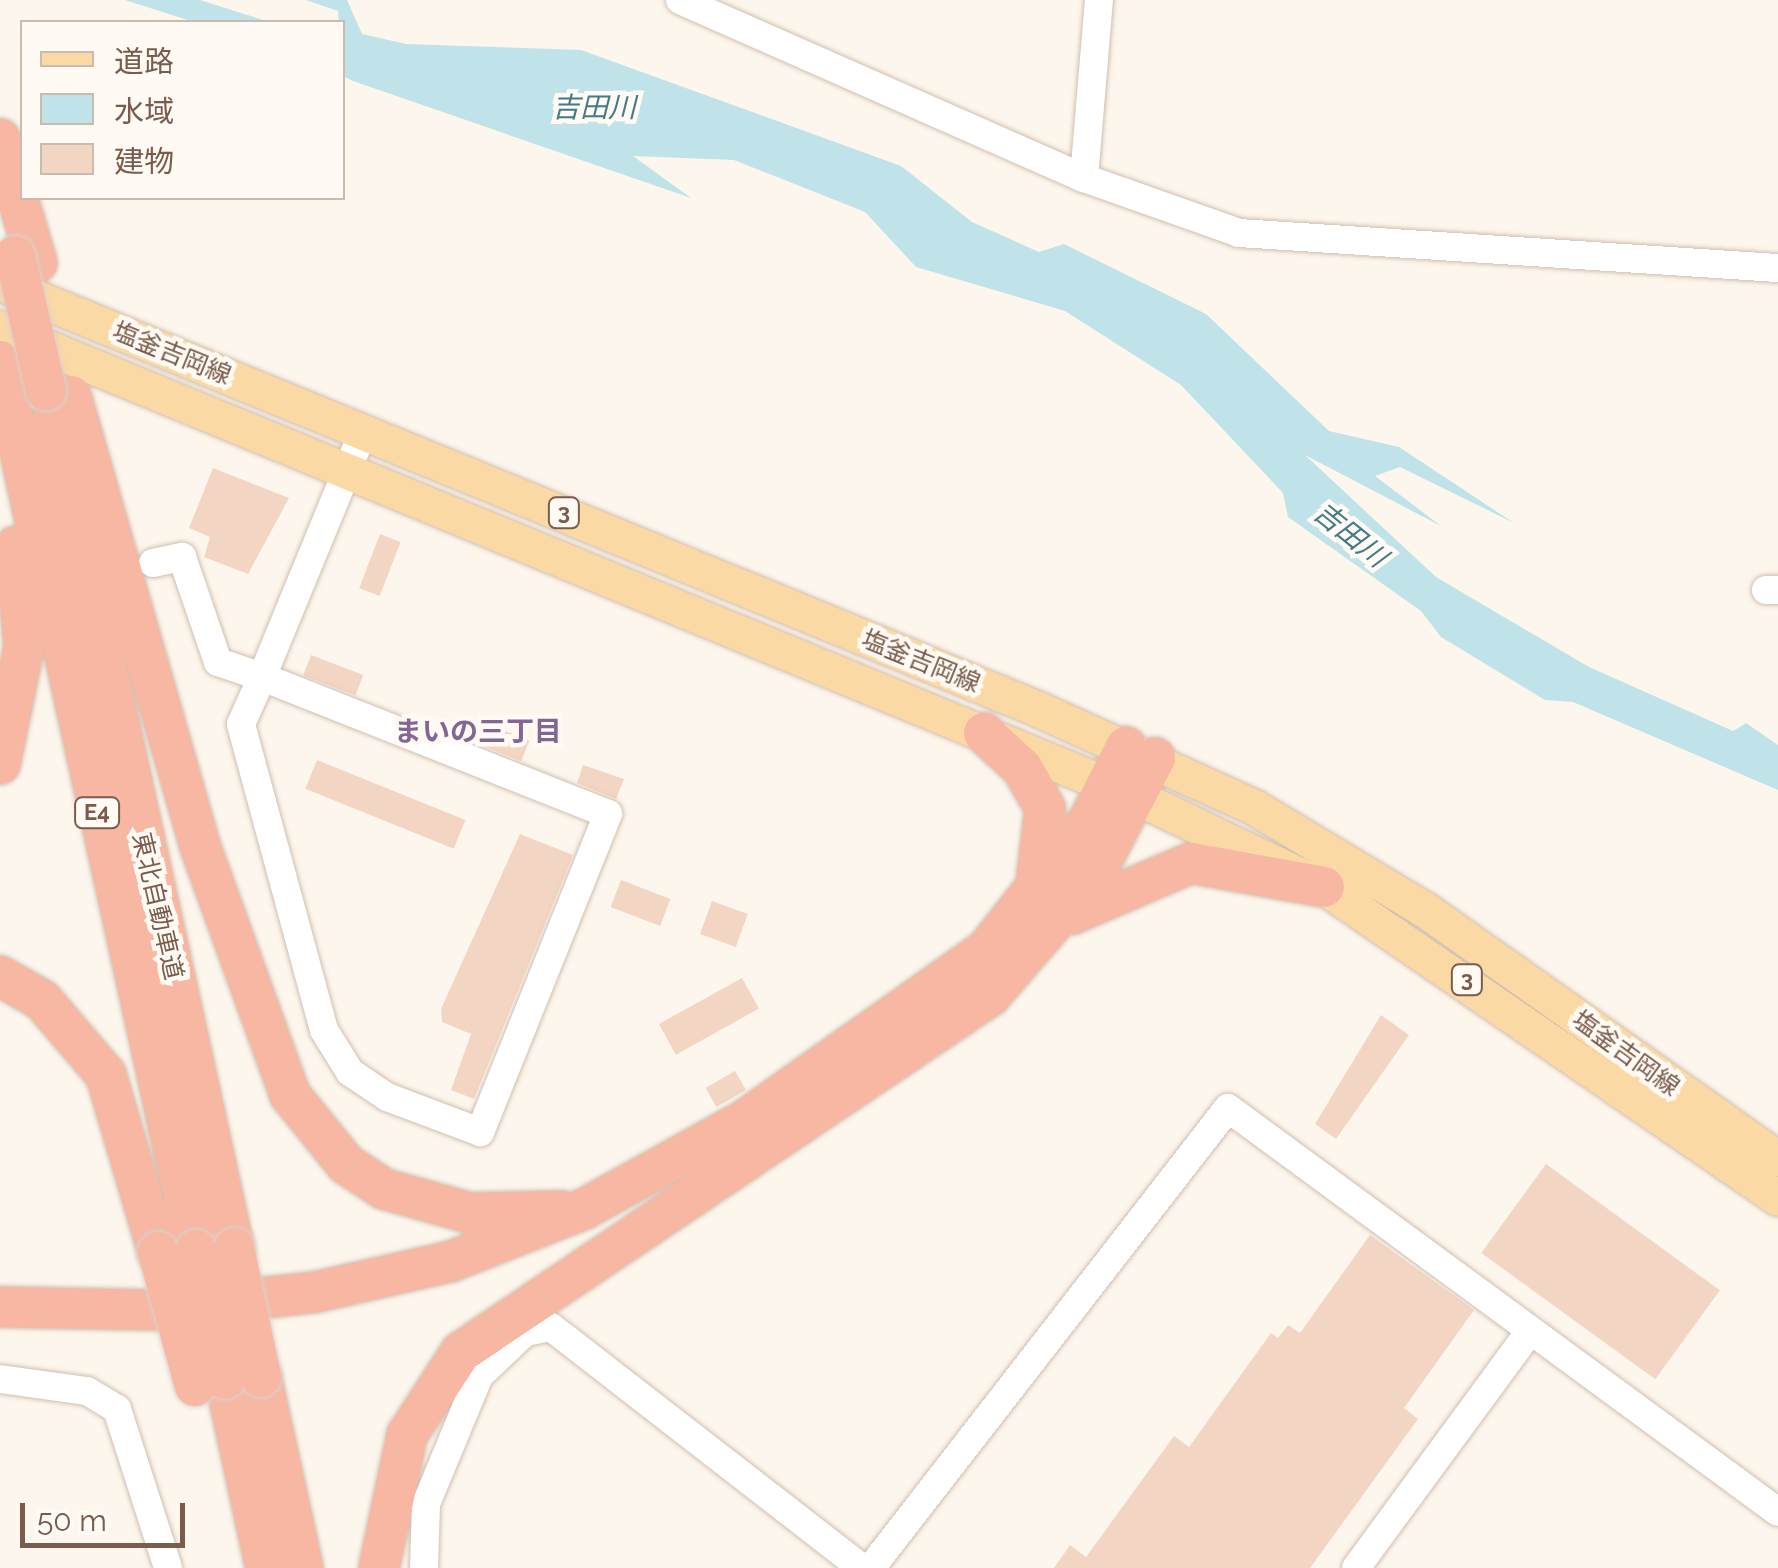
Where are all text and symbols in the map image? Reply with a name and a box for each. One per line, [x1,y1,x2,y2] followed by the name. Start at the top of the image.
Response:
[20,20,345,200] legend
[114,44,174,79] text: 道路
[552,91,636,125] water label: 吉田川
[114,94,174,129] text: 水域
[114,144,174,179] text: 建物
[108,316,236,390] street label: 塩釜吉岡線
[546,496,582,530] road number: 3
[1307,496,1393,574] water label: 吉田川
[857,624,985,698] street label: 塩釜吉岡線
[394,715,562,749] district label: まいの三丁目
[72,796,122,830] road number: E4
[127,830,189,982] street label: 東北自動車道
[1450,963,1484,997] road number: 3
[1567,1004,1685,1102] street label: 塩釜吉岡線
[25,1483,190,1545] scale bar
[37,1503,107,1538] text: 50 m

